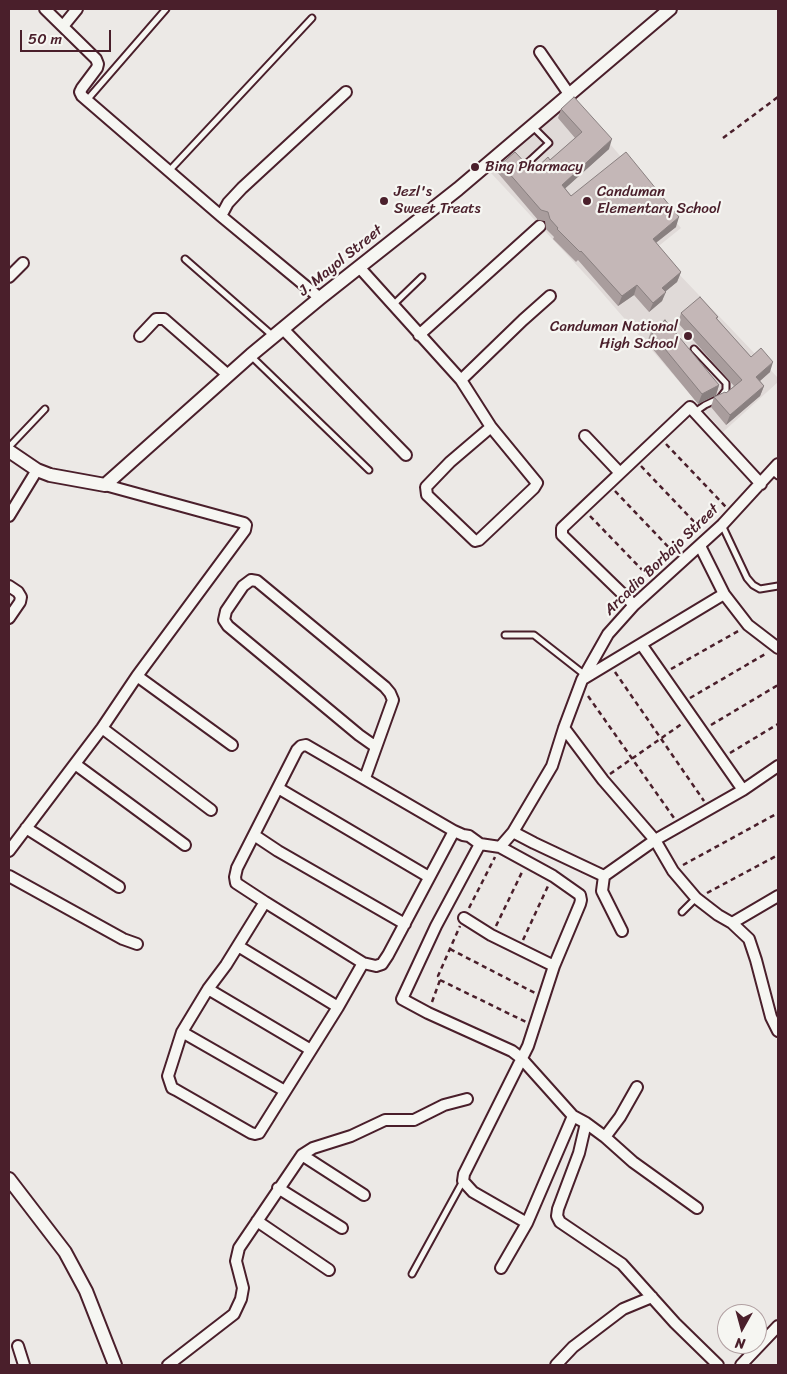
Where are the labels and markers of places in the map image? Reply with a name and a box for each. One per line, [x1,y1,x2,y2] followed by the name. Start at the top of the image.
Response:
[485,158,583,176] place label: Bing Pharmacy
[469,161,481,173] marker: Bing Pharmacy
[394,183,481,218] place label: Jezl's Sweet Treats
[597,183,721,218] place label: Canduman Elementary School
[378,195,390,207] marker: Jezl's Sweet Treats
[581,195,593,207] marker: Canduman Elementary School
[550,318,678,353] place label: Canduman National High School
[682,330,694,342] marker: Canduman National High School

